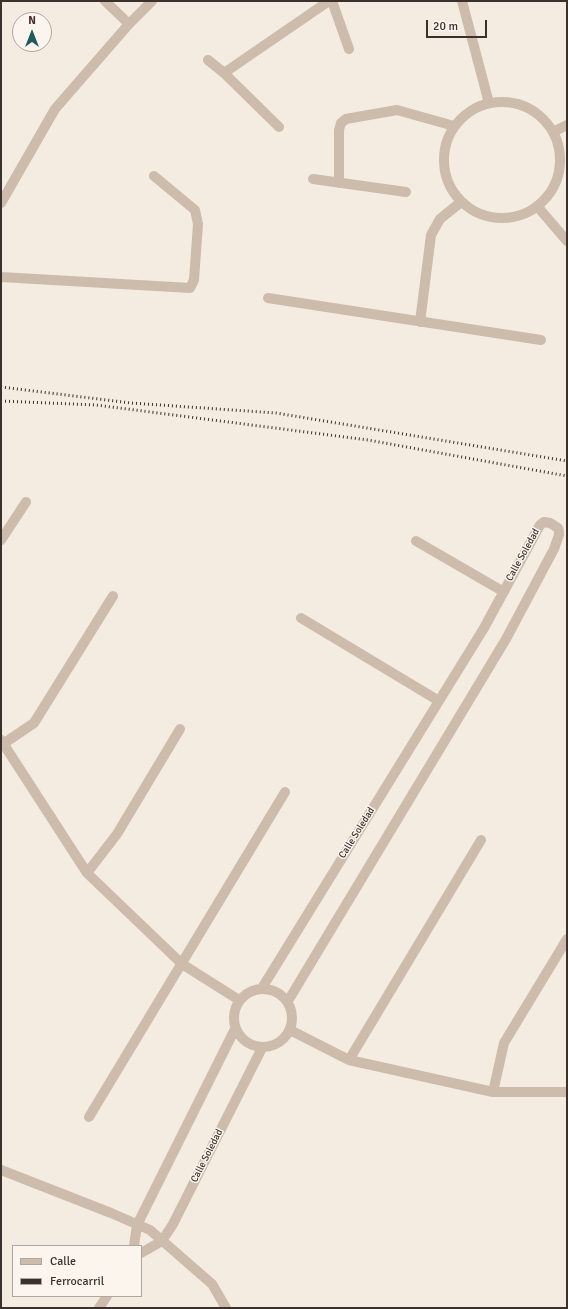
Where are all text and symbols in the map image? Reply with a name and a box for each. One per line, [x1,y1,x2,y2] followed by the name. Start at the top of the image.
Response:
[12,12,52,52] north arrow
[428,12,489,38] scale bar
[28,14,36,27] text: N
[433,19,458,34] text: 20 m
[504,527,542,583] street label: Calle Soledad
[337,805,377,861] street label: Calle Soledad
[188,1127,226,1185] street label: Calle Soledad
[12,1245,142,1297] legend
[50,1254,76,1269] text: Calle
[50,1274,104,1289] text: Ferrocarril

